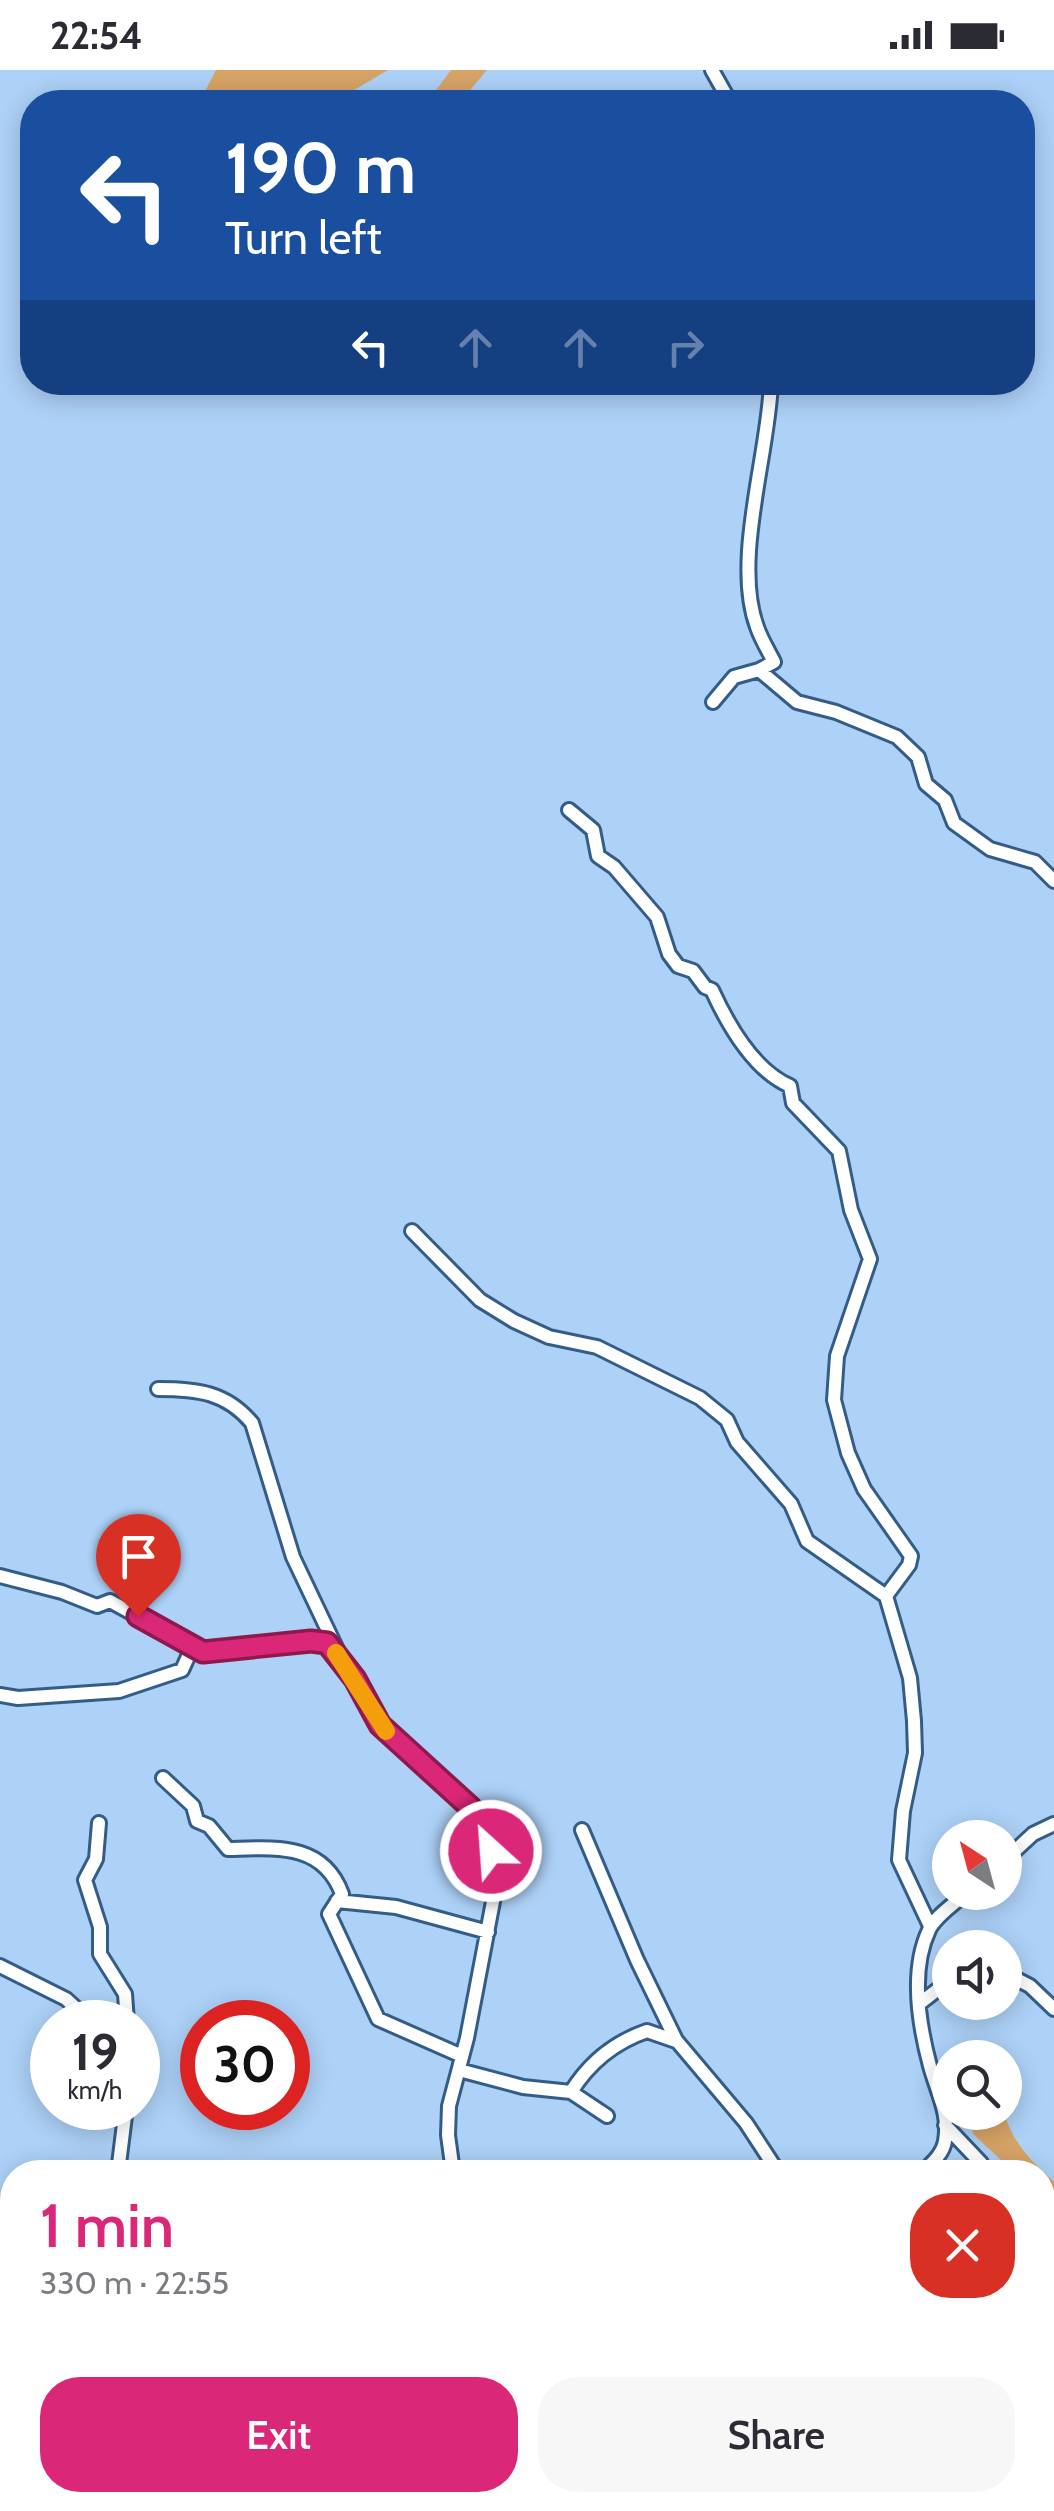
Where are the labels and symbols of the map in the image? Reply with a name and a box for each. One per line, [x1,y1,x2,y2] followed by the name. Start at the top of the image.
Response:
[96,1514,181,1617] pin
[439,1799,543,1903] position arrow
[932,1820,1022,1910] north arrow
[180,2000,310,2130] speed limit sign: 30

